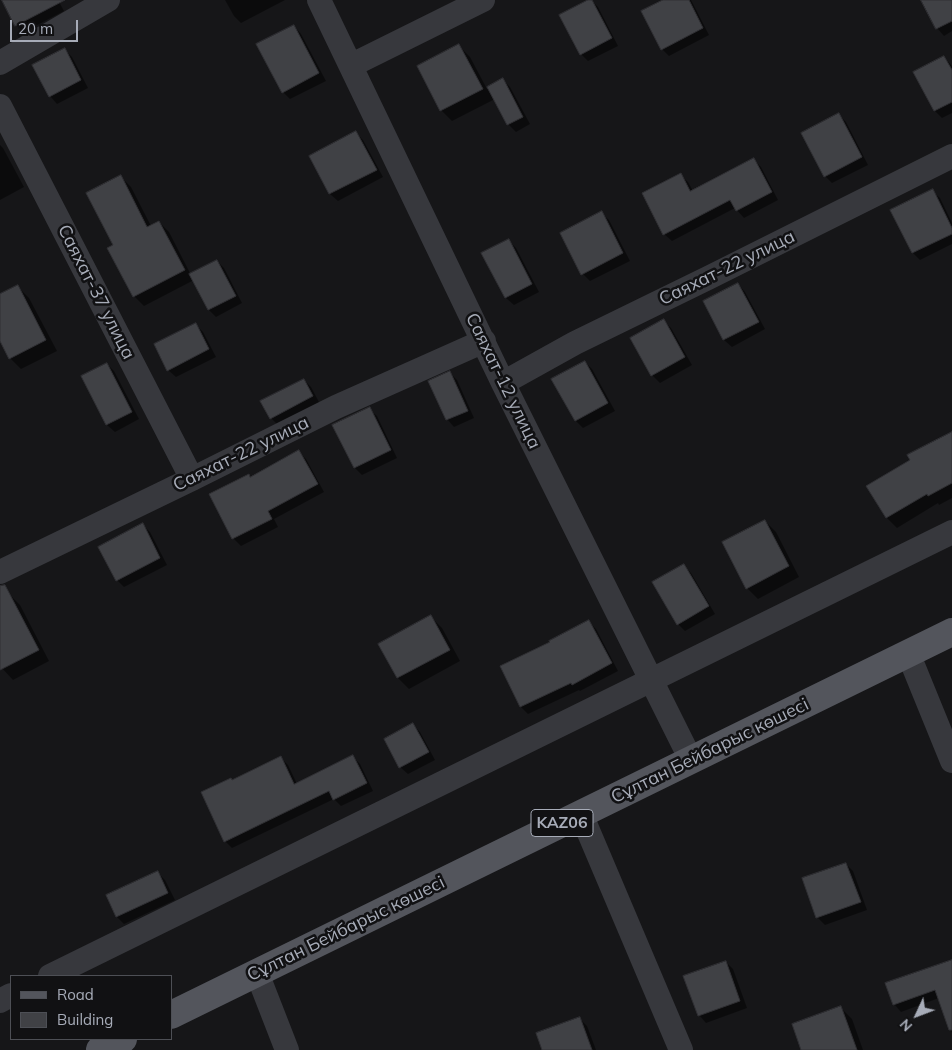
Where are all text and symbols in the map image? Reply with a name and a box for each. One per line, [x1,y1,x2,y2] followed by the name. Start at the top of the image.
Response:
[12,10,80,42] scale bar
[18,19,53,38] text: 20 m
[53,221,139,363] street label: Саяхат-37 улица
[656,226,798,310] street label: Саяхат-22 улица
[461,310,545,452] street label: Саяхат-12 улица
[170,412,312,496] street label: Саяхат-22 улица
[608,694,812,808] street label: Сұлтан Бейбарыс көшесі
[531,810,593,836] road number: KAZ06
[244,872,448,986] street label: Сұлтан Бейбарыс көшесі
[10,975,172,1040] legend
[57,985,94,1004] text: Road
[892,990,942,1040] north arrow
[57,1010,113,1029] text: Building
[896,1015,916,1035] text: N

